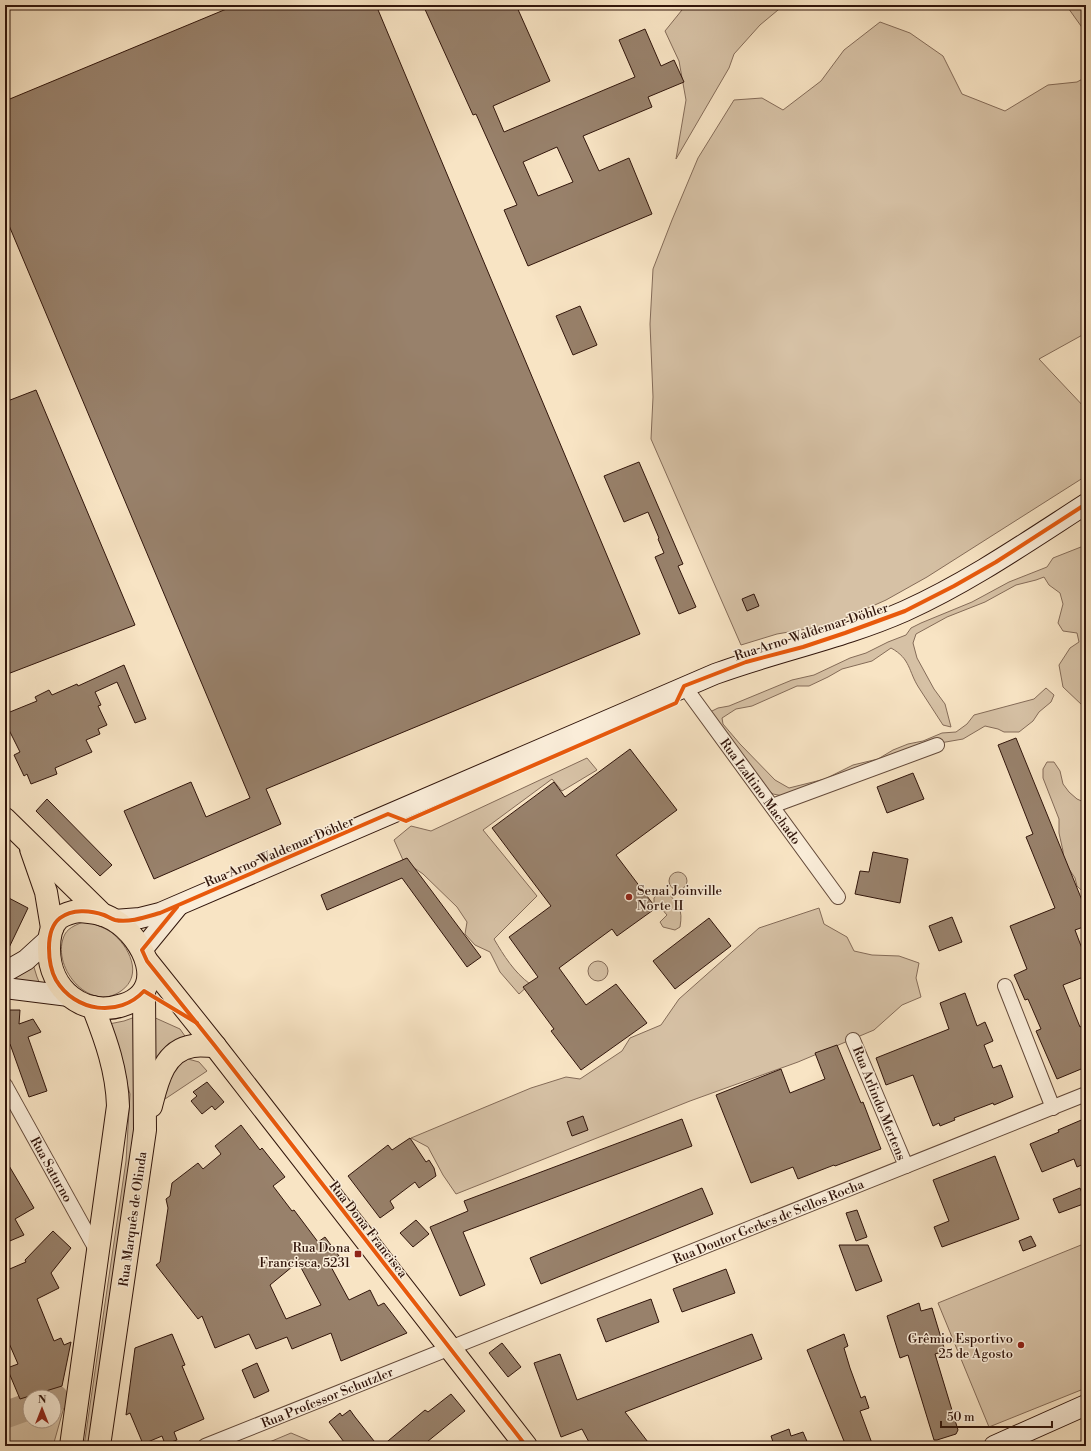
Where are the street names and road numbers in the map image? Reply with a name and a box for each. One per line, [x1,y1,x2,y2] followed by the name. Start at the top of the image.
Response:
[732,599,891,664] street label: Rua Arno Waldemar Döhler
[716,735,804,848] street label: Rua Izaltino Machado
[202,813,357,891] street label: Rua Arno Waldemar Döhler
[849,1044,909,1163] street label: Rua Arlindo Mertens
[27,1134,76,1205] street label: Rua Saturno
[116,1150,150,1288] street label: Rua Marquês de Olinda
[670,1176,867,1268] street label: Rua Doutor Gerkes de Sellos Rocha
[326,1178,411,1281] street label: Rua Dona Francisca
[259,1364,396,1432] street label: Rua Professor Schutzler

